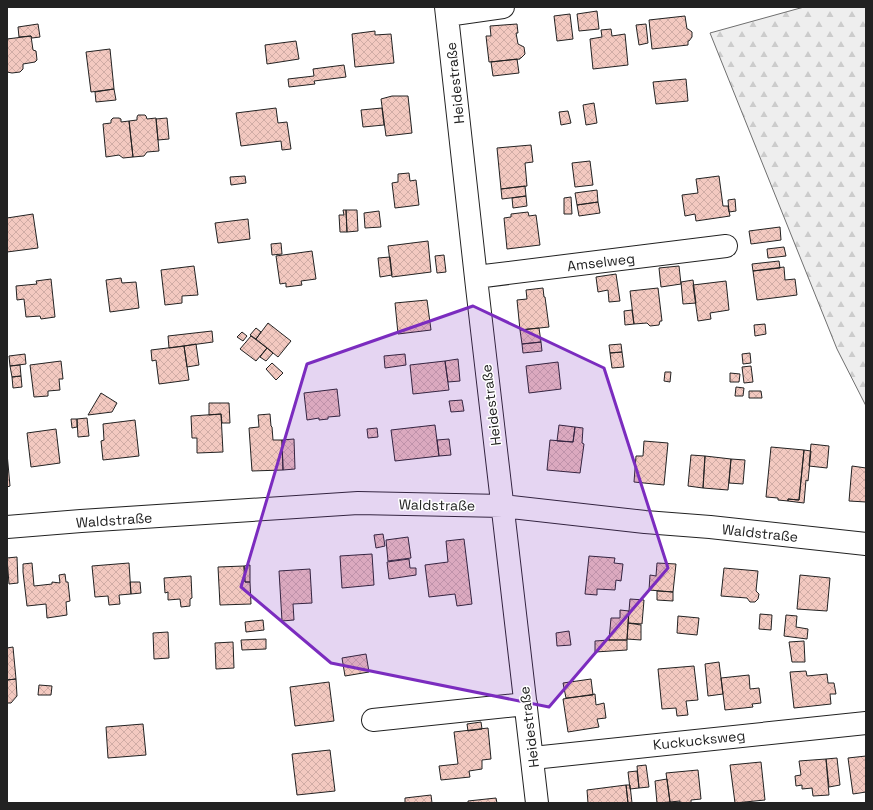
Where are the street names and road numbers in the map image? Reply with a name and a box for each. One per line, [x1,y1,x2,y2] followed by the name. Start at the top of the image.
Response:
[442,41,468,125] street label: Heidestraße
[566,249,636,275] street label: Amselweg
[477,363,505,447] street label: Heidestraße
[399,495,475,515] street label: Waldstraße
[75,508,153,532] street label: Waldstraße
[721,520,799,546] street label: Waldstraße
[515,685,543,769] street label: Heidestraße
[652,726,746,754] street label: Kuckucksweg

